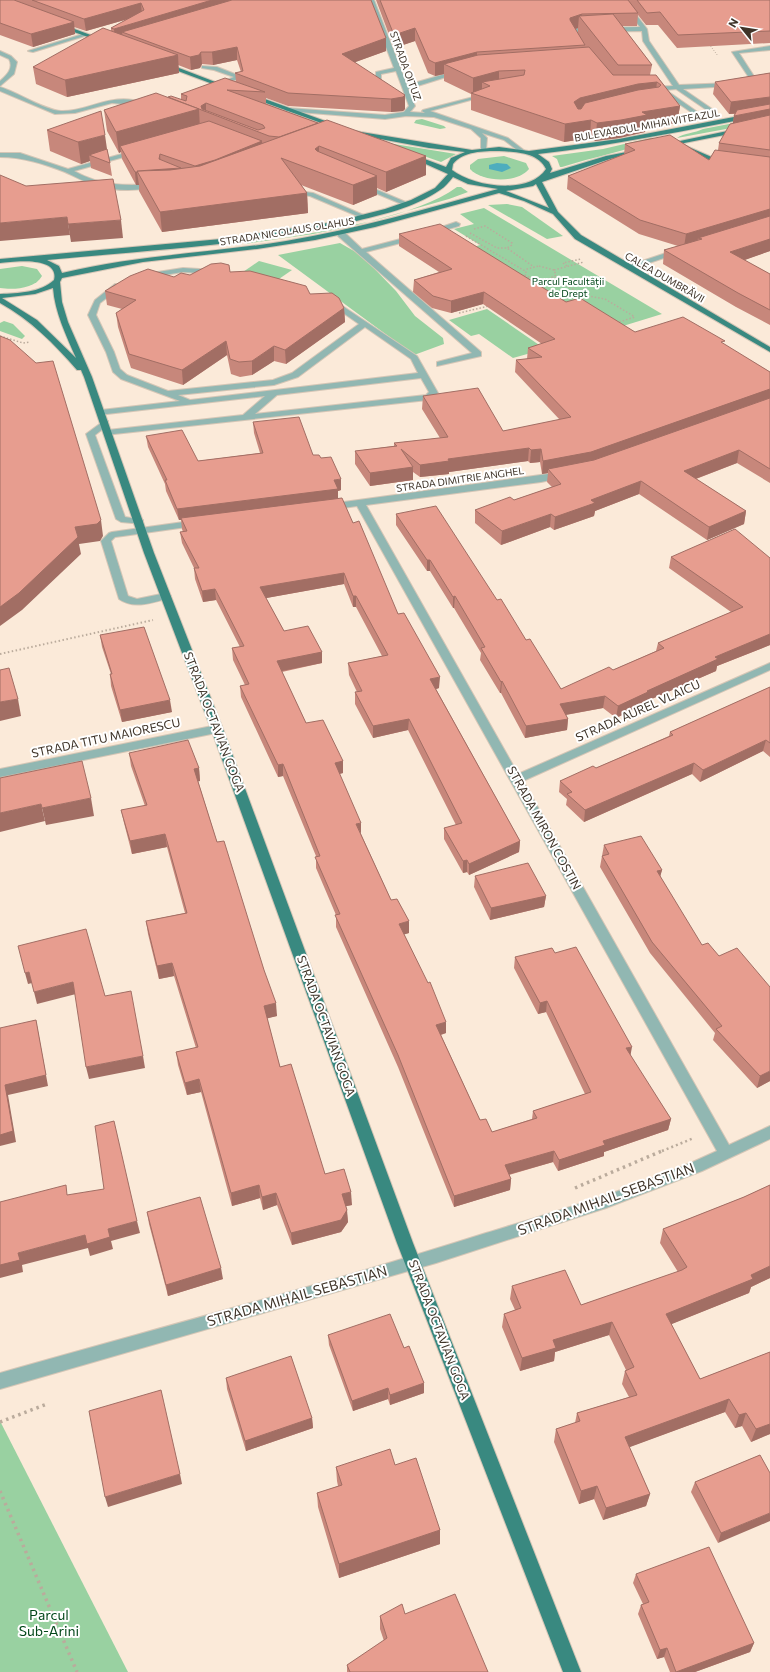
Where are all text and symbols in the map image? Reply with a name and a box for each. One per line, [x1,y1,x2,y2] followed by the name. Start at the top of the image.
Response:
[722,8,762,48] north arrow
[725,16,741,30] text: N
[388,30,424,103] street label: STRADA OITUZ
[573,106,721,144] street label: BULEVARDUL MIHAI VITEAZUL
[219,214,355,248] street label: STRADA NICOLAUS OLAHUS
[623,249,707,305] street label: CALEA DUMBRĂVII
[532,275,604,299] park label: Parcul Facultății de Drept
[395,464,525,494] street label: STRADA DIMITRIE ANGHEL
[182,650,248,794] street label: STRADA OCTAVIAN GOGA
[573,676,702,744] street label: STRADA AUREL VLAICU
[30,714,182,760] street label: STRADA TITU MAIORESCU
[505,763,585,892] street label: STRADA MIRON COSTIN
[295,953,359,1098] street label: STRADA OCTAVIAN GOGA
[515,1159,696,1238] street label: STRADA MIHAIL SEBASTIAN
[407,1258,473,1402] street label: STRADA OCTAVIAN GOGA
[205,1262,389,1329] street label: STRADA MIHAIL SEBASTIAN
[19,1606,79,1639] park label: Parcul Sub-Arini

